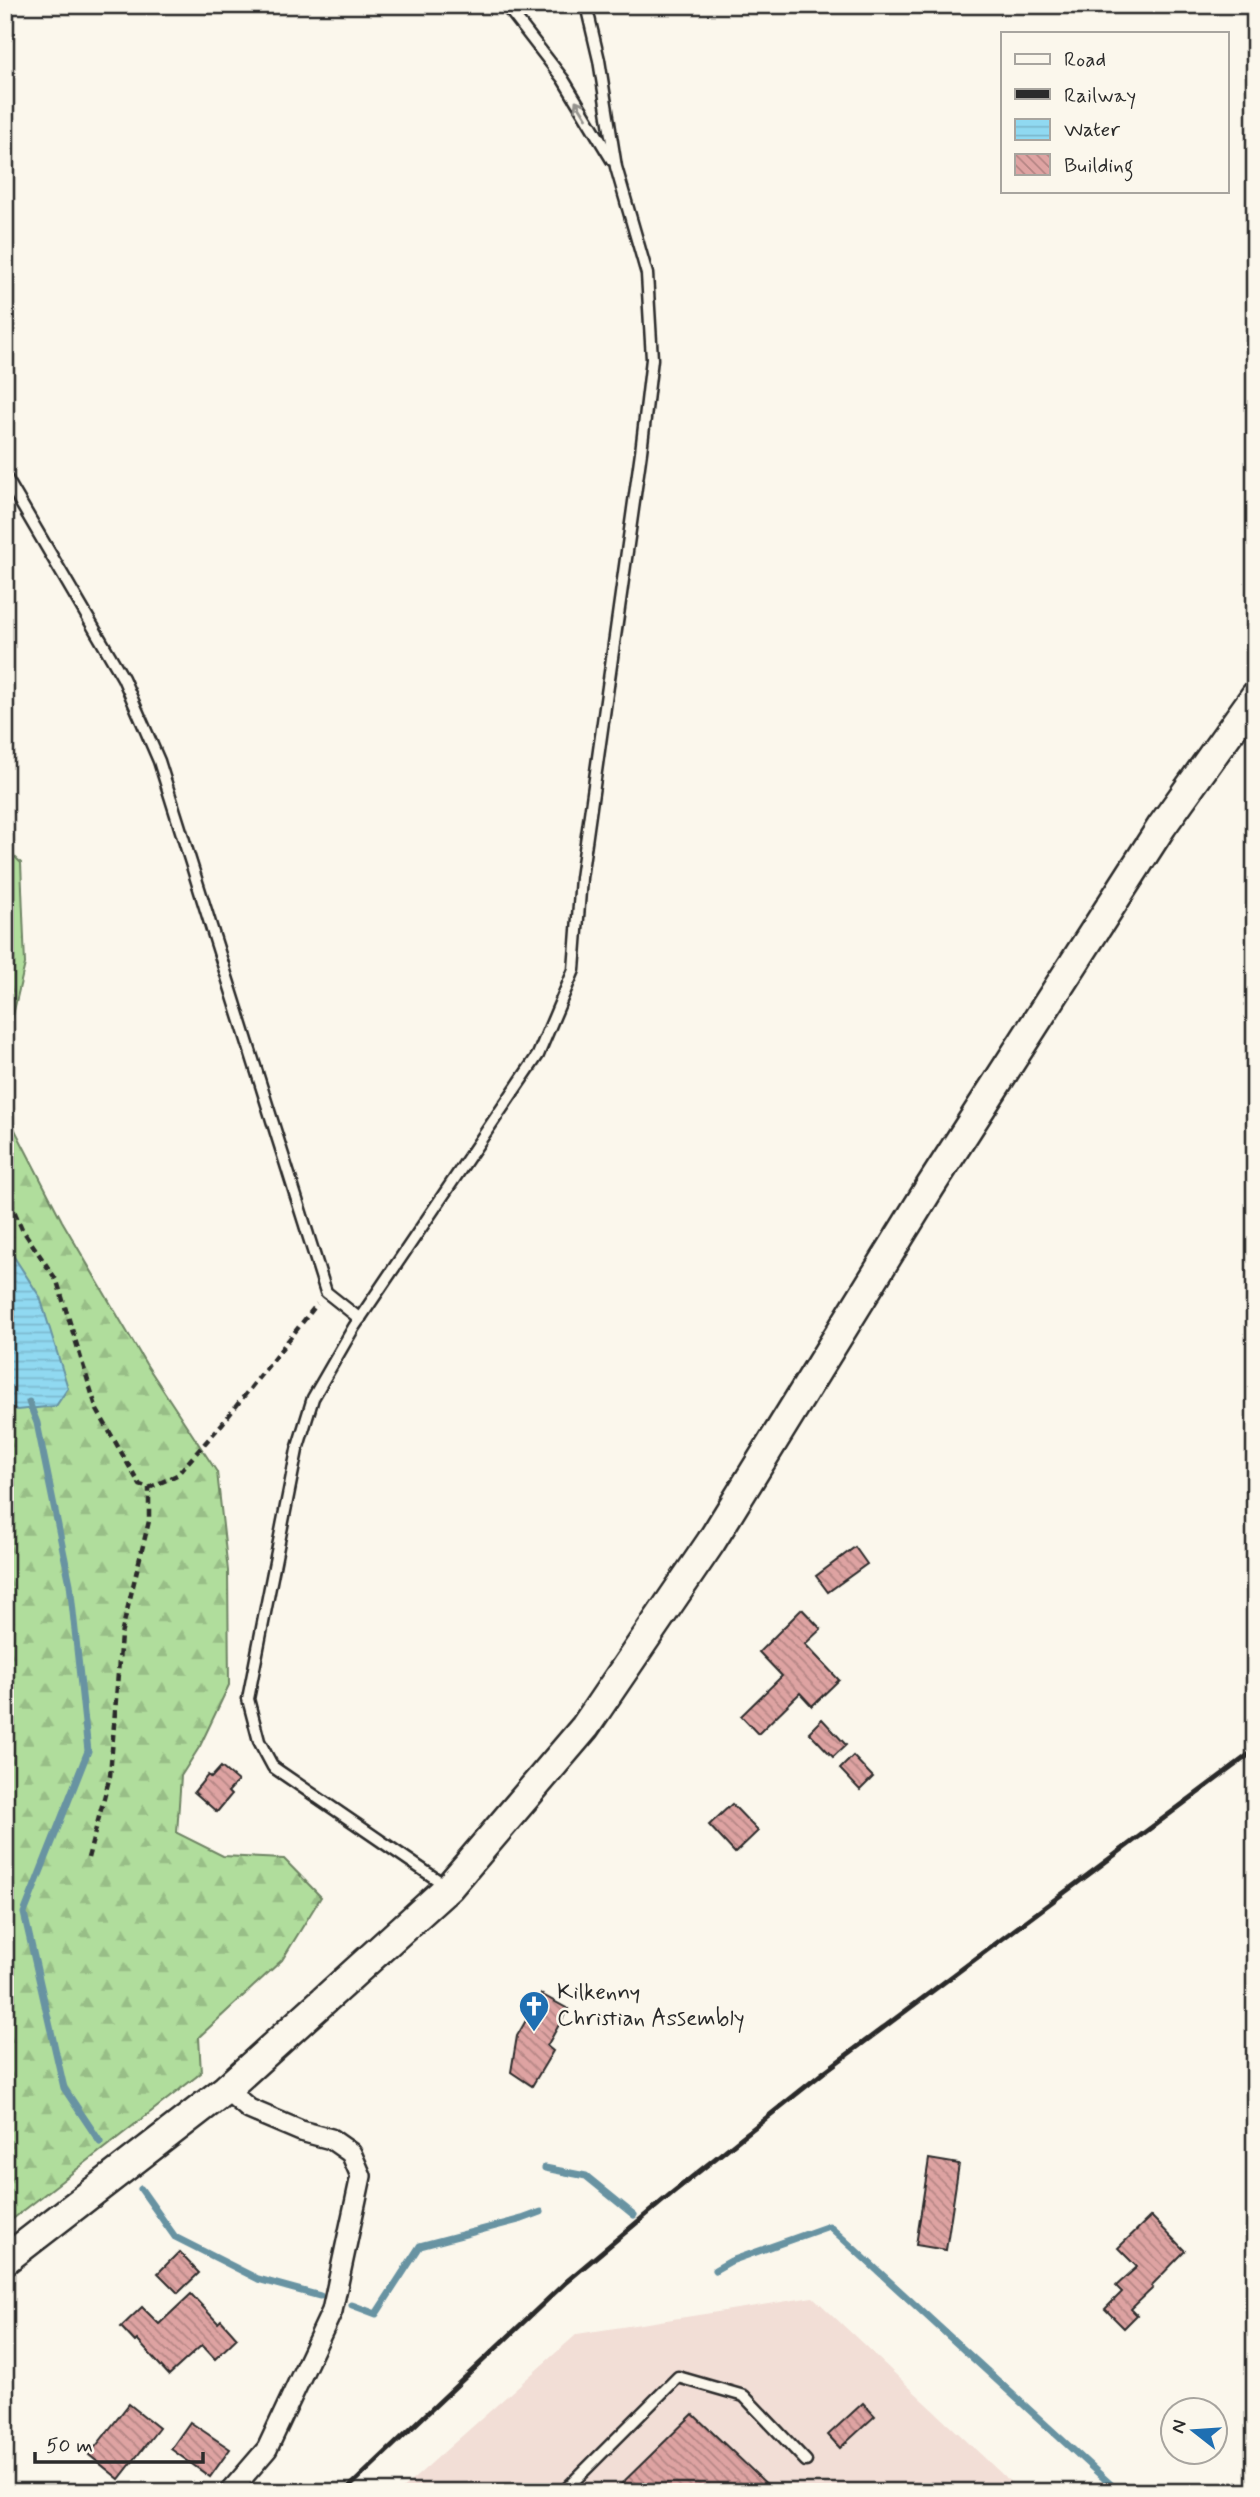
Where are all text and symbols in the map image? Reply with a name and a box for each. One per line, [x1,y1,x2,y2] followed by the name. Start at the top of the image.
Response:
[1001,32,1228,192] legend
[1064,46,1106,74] text: Road
[1064,82,1136,110] text: Railway
[573,99,587,119] one-way arrow
[1064,116,1120,144] text: Water
[1064,152,1134,182] text: Building
[557,1978,745,2034] place label: Kilkenny Christian Assembly
[517,1989,551,2033] church icon: Kilkenny Christian Assembly
[1158,2396,1228,2466] north arrow
[1165,2417,1193,2436] text: N
[35,2420,203,2464] scale bar
[46,2432,93,2460] text: 50 m

